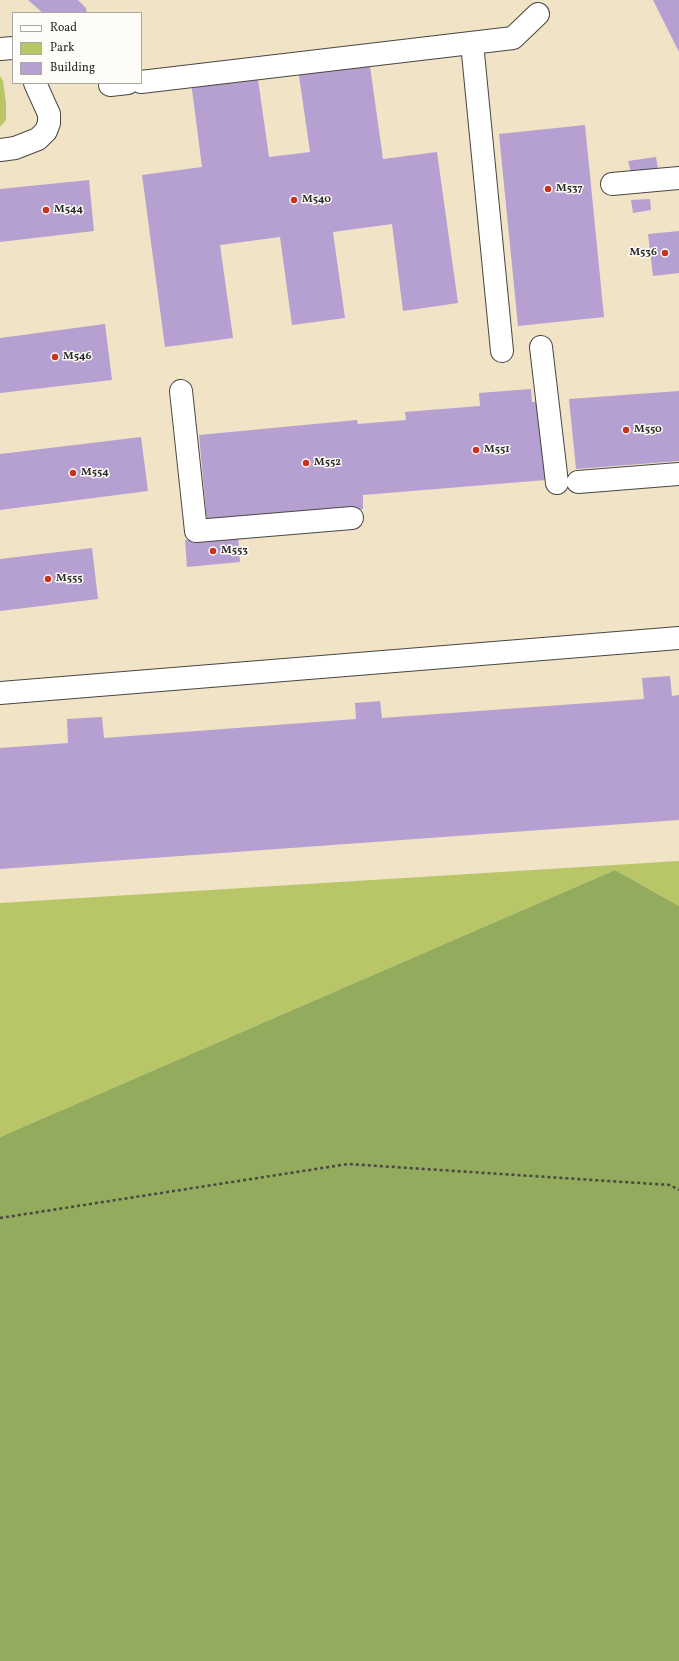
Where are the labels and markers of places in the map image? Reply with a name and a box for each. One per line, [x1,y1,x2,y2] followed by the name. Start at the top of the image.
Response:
[556,182,583,196] place label: M537
[543,184,553,194] marker: M537
[302,193,331,207] place label: M540
[289,195,299,205] marker: M540
[54,203,83,217] place label: M544
[41,205,51,215] marker: M544
[629,246,657,260] place label: M536
[660,248,670,258] marker: M536
[63,350,92,364] place label: M546
[50,352,60,362] marker: M546
[634,423,662,437] place label: M550
[621,425,631,435] marker: M550
[484,443,510,457] place label: M551
[471,445,481,455] marker: M551
[314,456,341,470] place label: M552
[301,458,311,468] marker: M552
[81,466,109,480] place label: M554
[68,468,78,478] marker: M554
[221,544,248,558] place label: M553
[208,546,218,556] marker: M553
[56,572,82,586] place label: M555
[43,574,53,584] marker: M555

